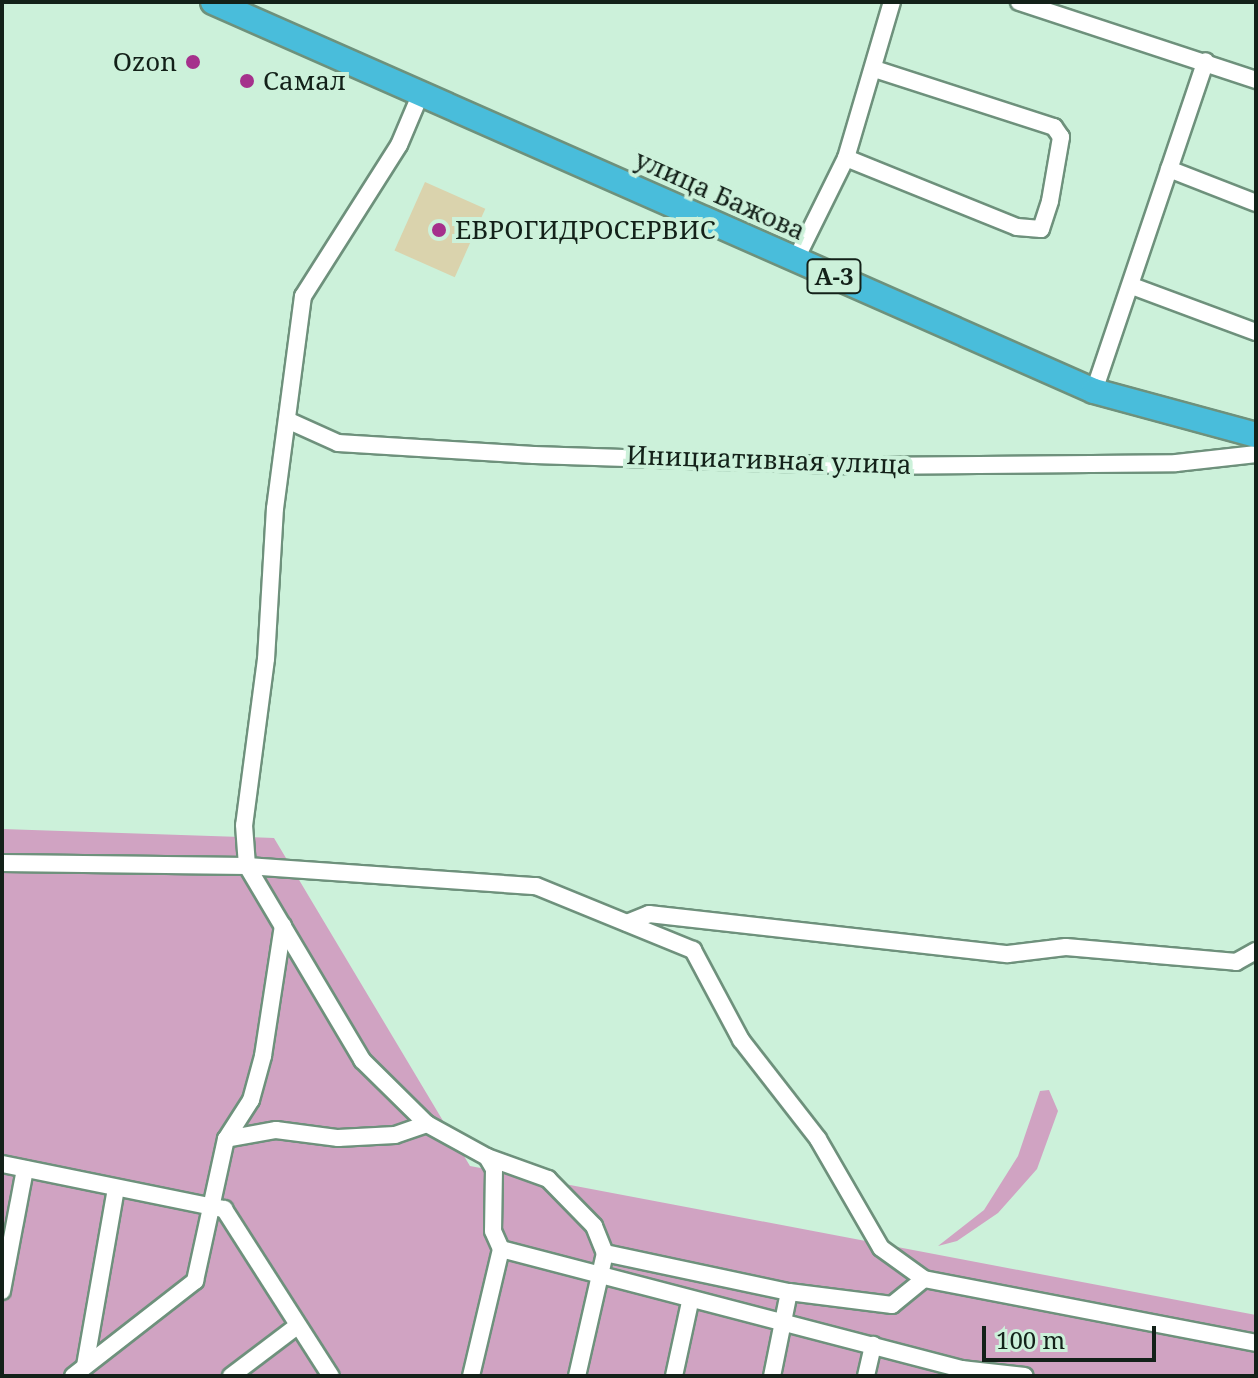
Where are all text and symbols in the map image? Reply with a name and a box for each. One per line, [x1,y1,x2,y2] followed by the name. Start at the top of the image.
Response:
[113,46,177,78] place label: Ozon
[184,53,202,71] marker: Ozon
[263,65,346,97] place label: Самал
[238,72,256,90] marker: Самал
[630,143,810,247] street label: улица Бажова
[455,214,716,246] place label: ЕВРОГИДРОСЕРВИС
[430,221,448,239] marker: ЕВРОГИДРОСЕРВИС
[806,256,862,296] road number: A-3
[626,439,912,481] street label: Инициативная улица
[986,1310,1160,1360] scale bar
[996,1323,1065,1356] text: 100 m

